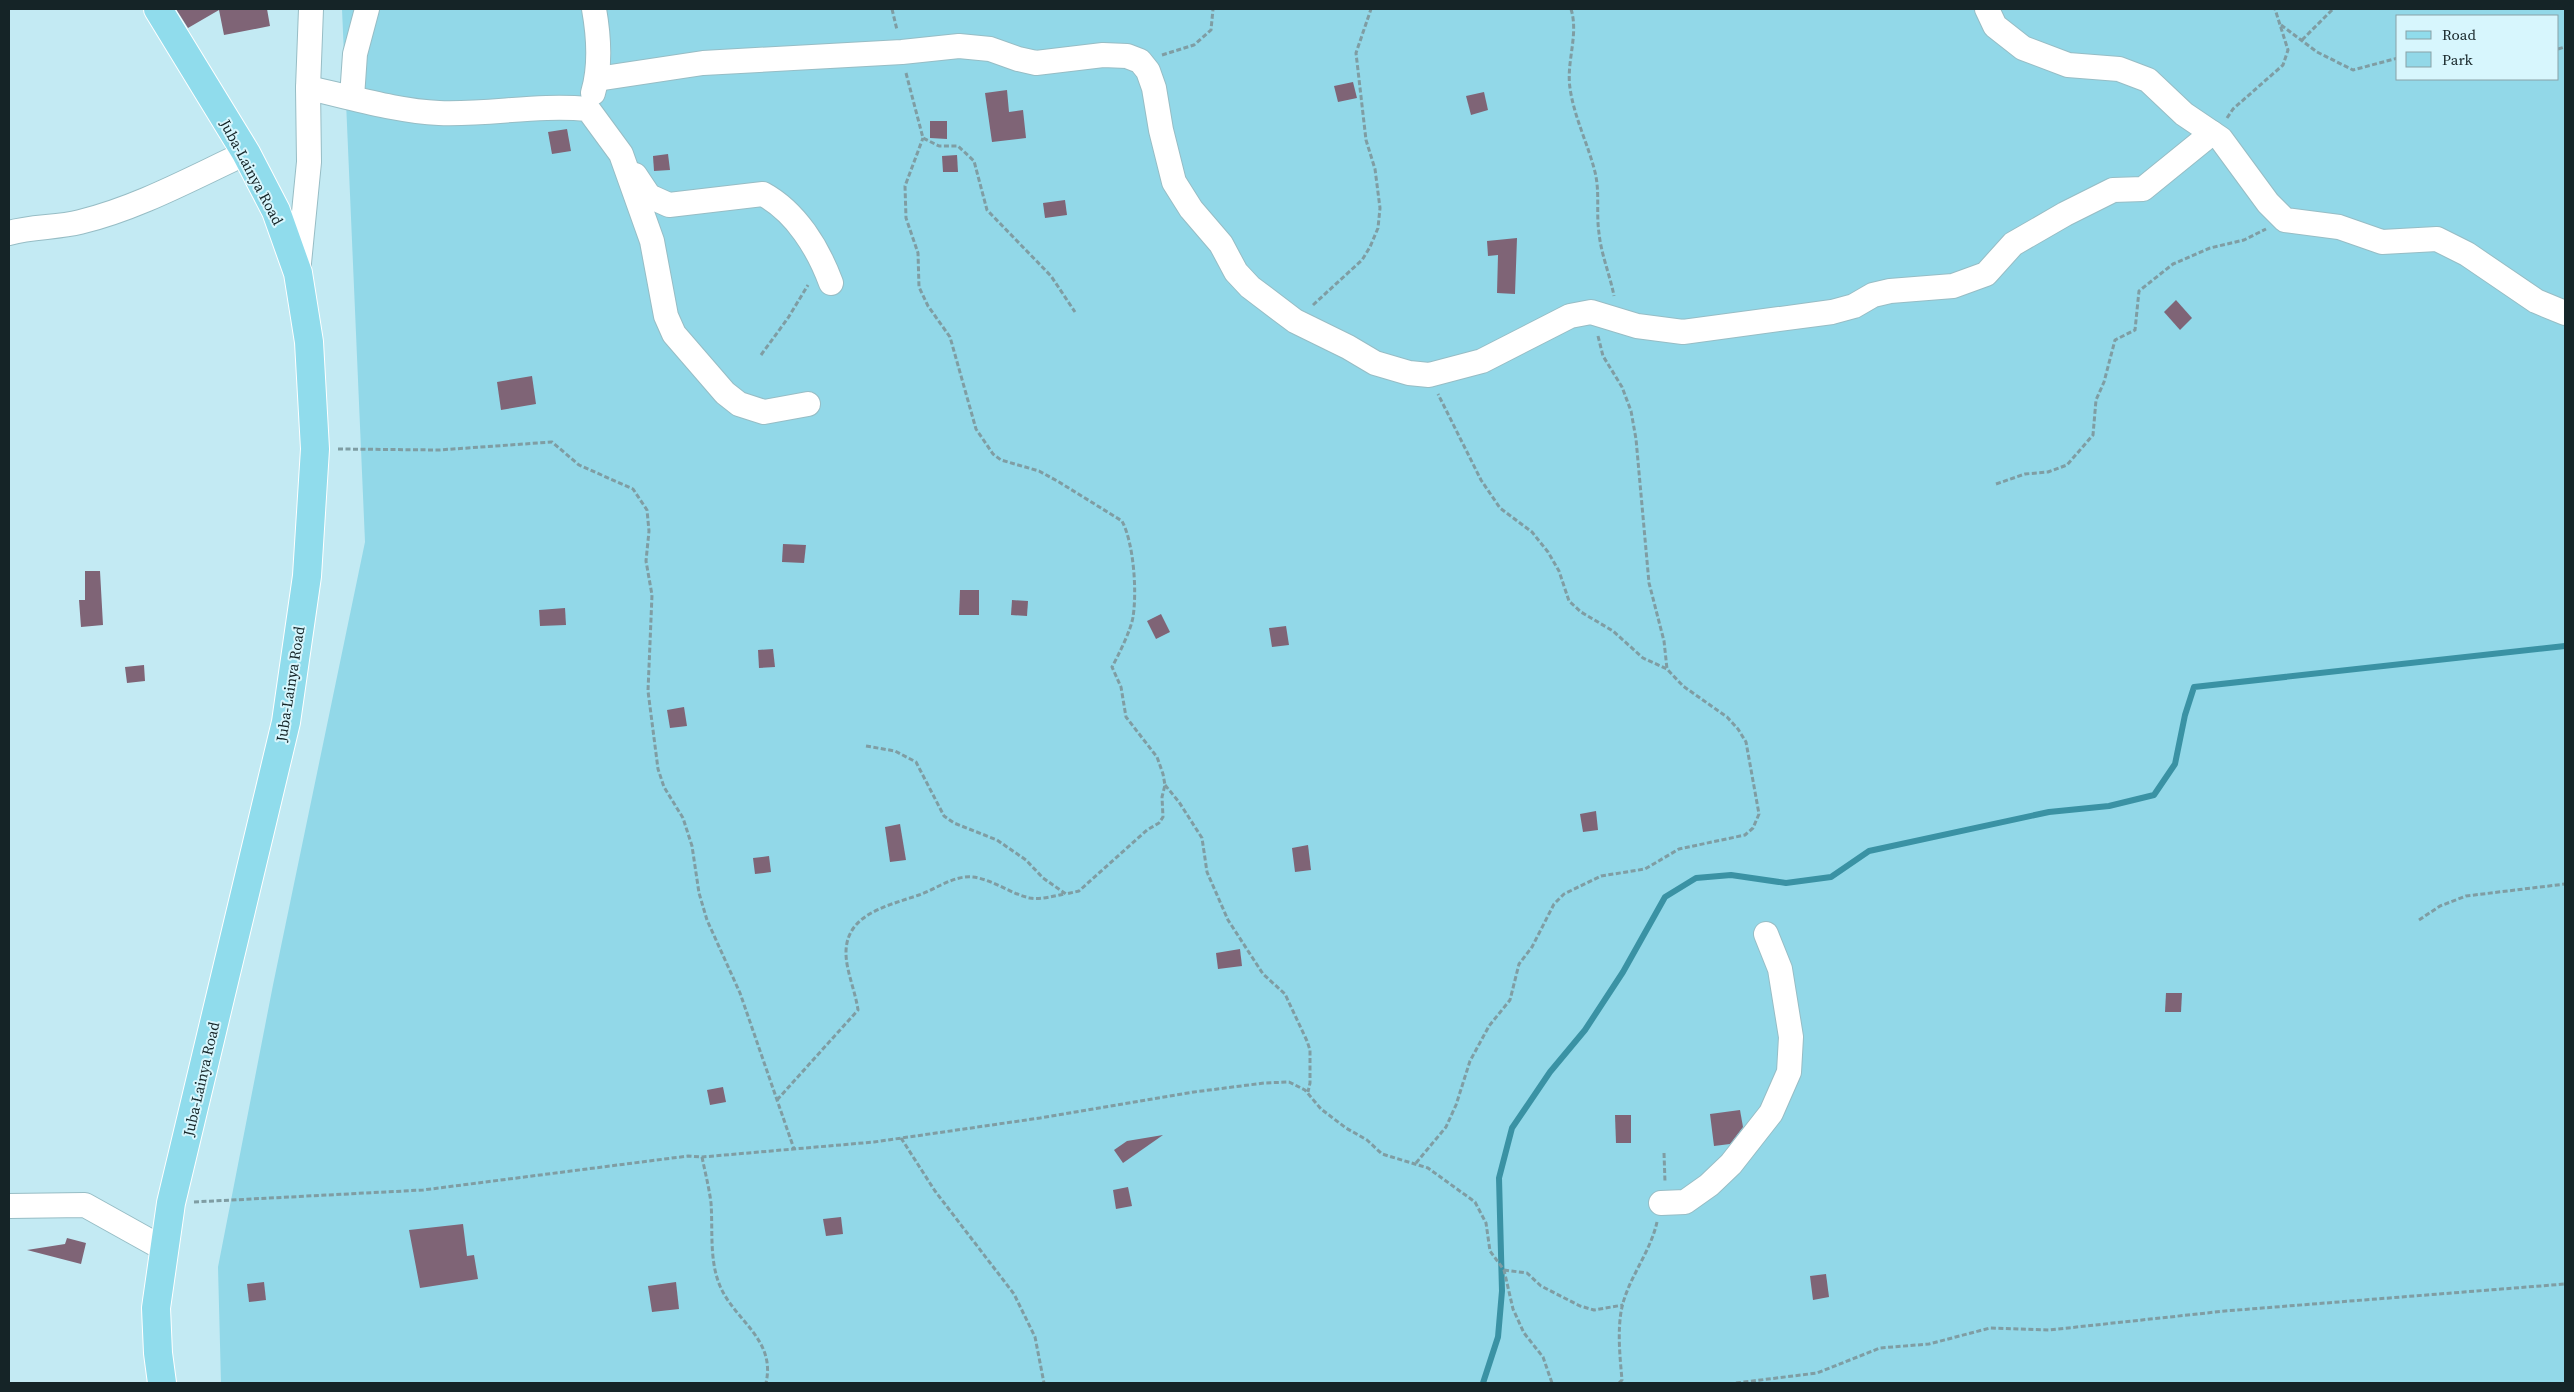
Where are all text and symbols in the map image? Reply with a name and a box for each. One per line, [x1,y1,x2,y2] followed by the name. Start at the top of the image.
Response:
[2396,15,2559,80] legend
[2442,24,2476,45] text: Road
[2442,49,2474,70] text: Park
[215,115,289,229] street label: Juba-Lainya Road
[270,624,310,744] street label: Juba-Lainya Road
[177,1019,224,1139] street label: Juba-Lainya Road

